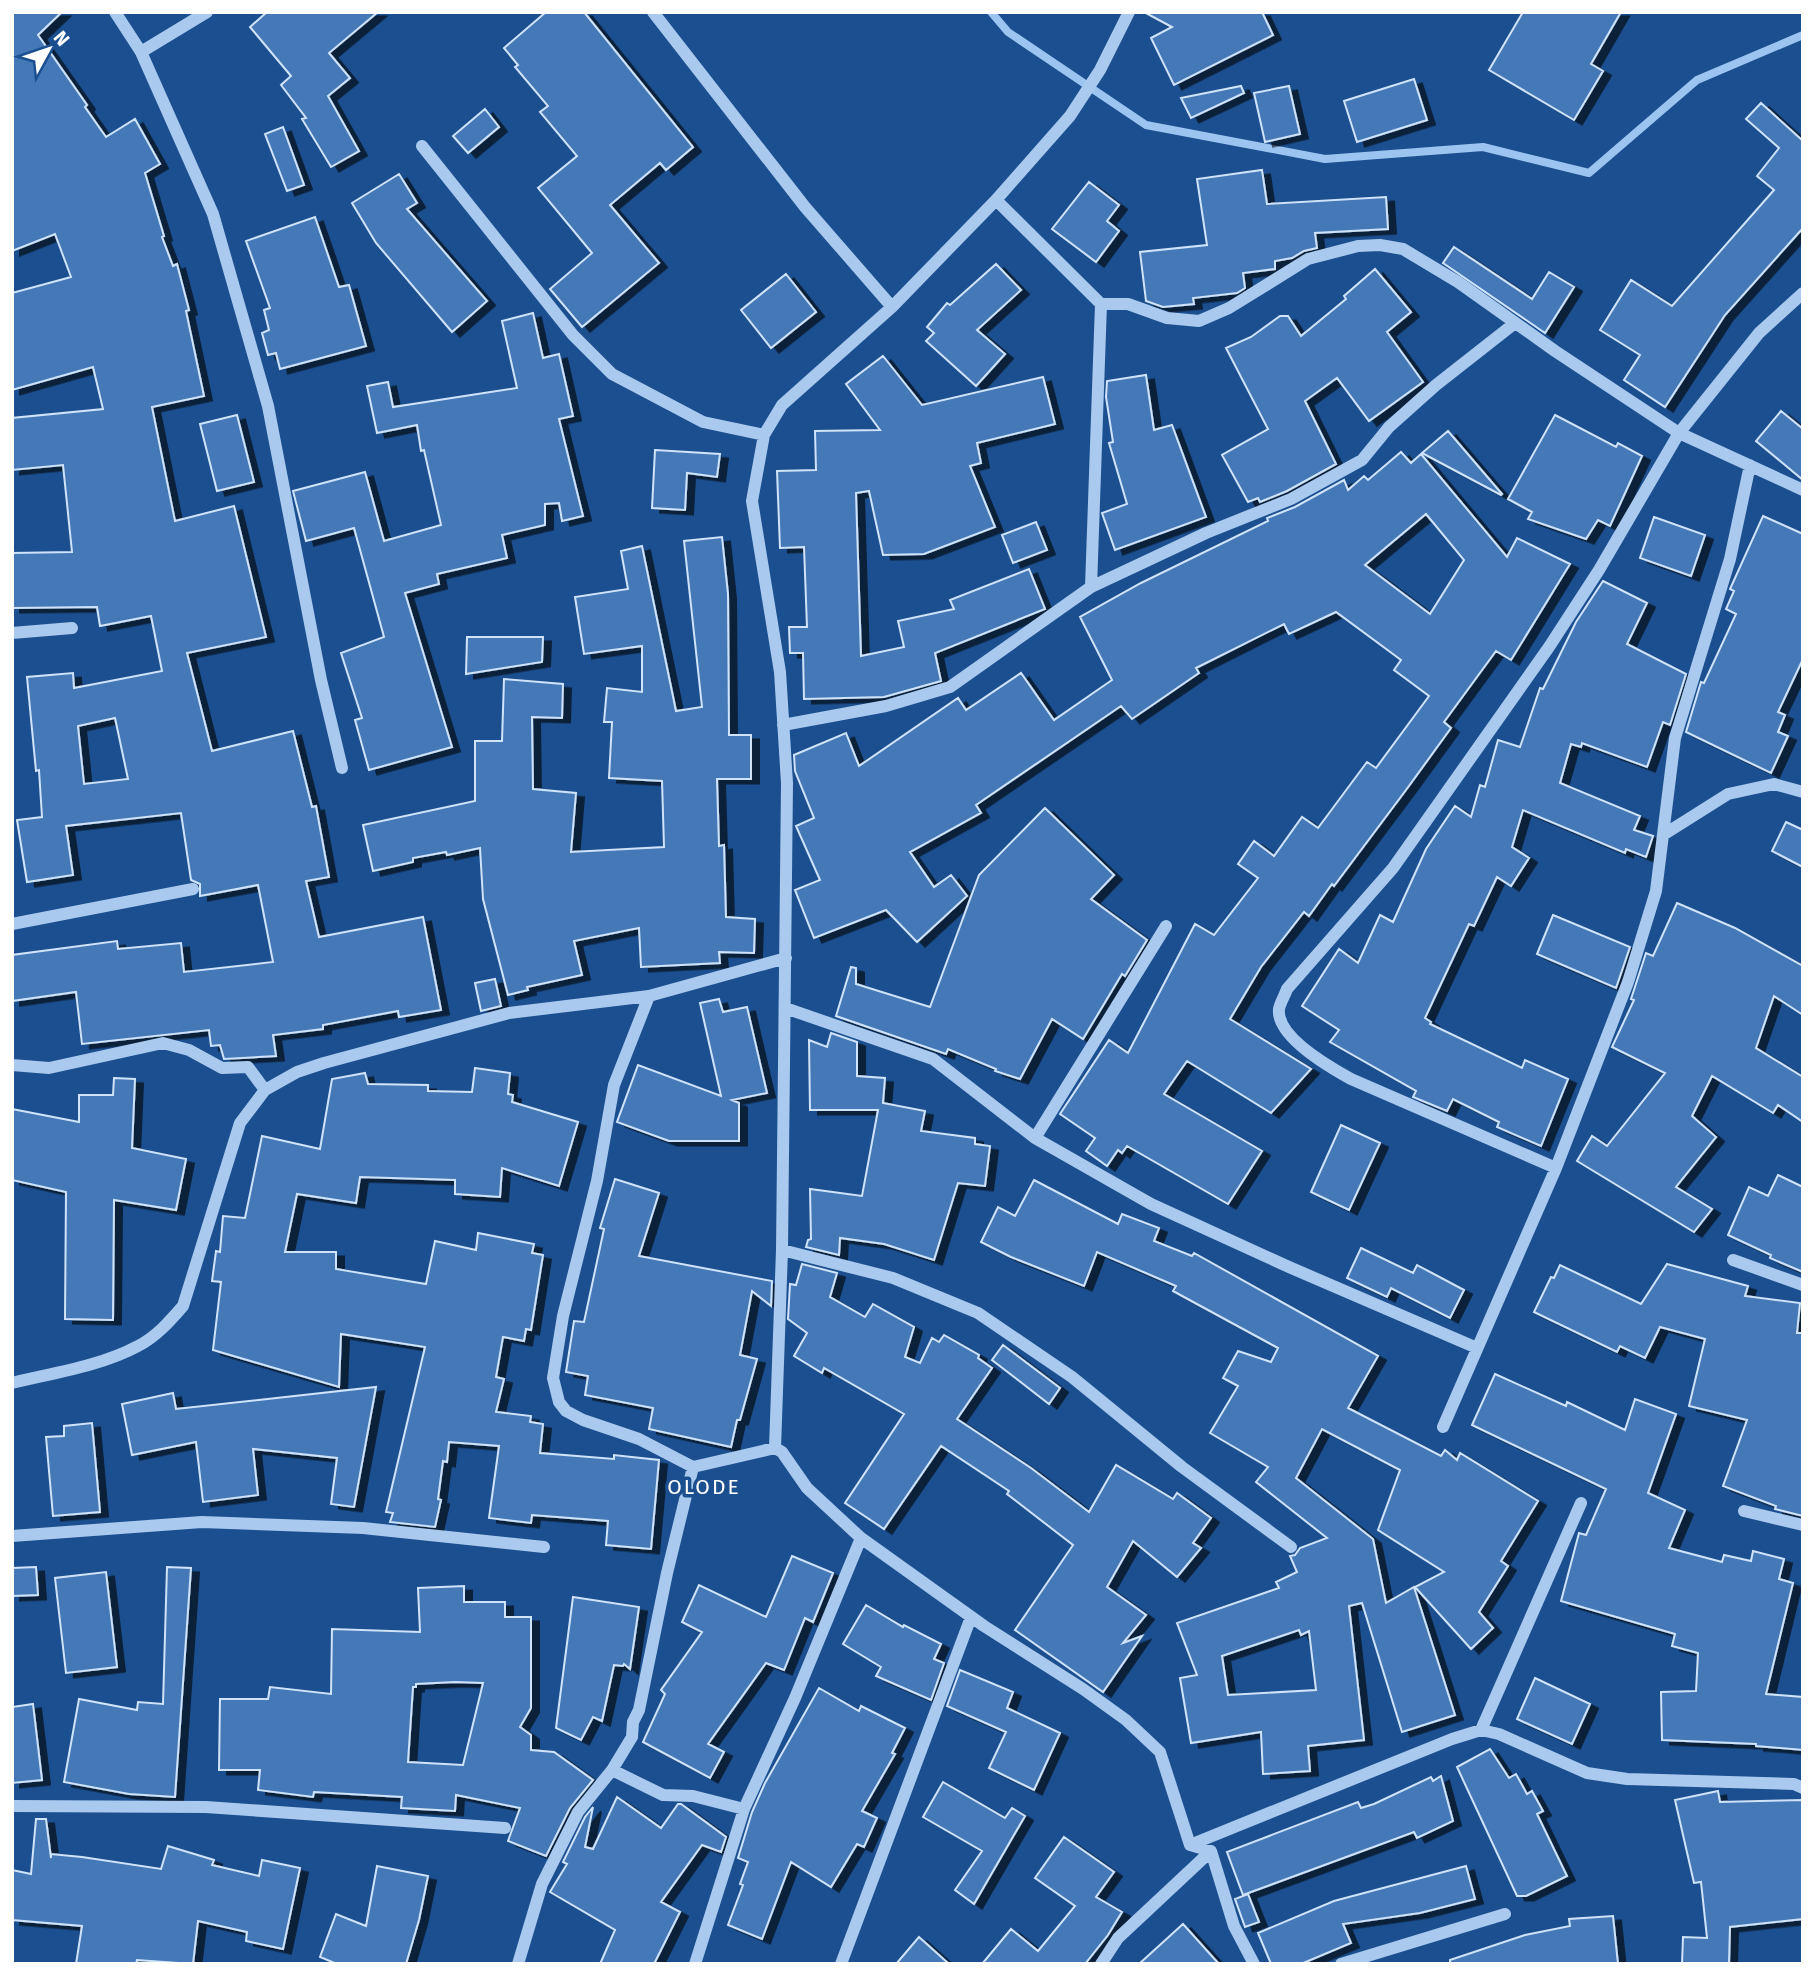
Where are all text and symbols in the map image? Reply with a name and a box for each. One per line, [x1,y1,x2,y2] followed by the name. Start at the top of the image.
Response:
[14,14,84,84] north arrow
[49,26,75,51] text: N
[667,1474,741,1500] district label: OLODE

